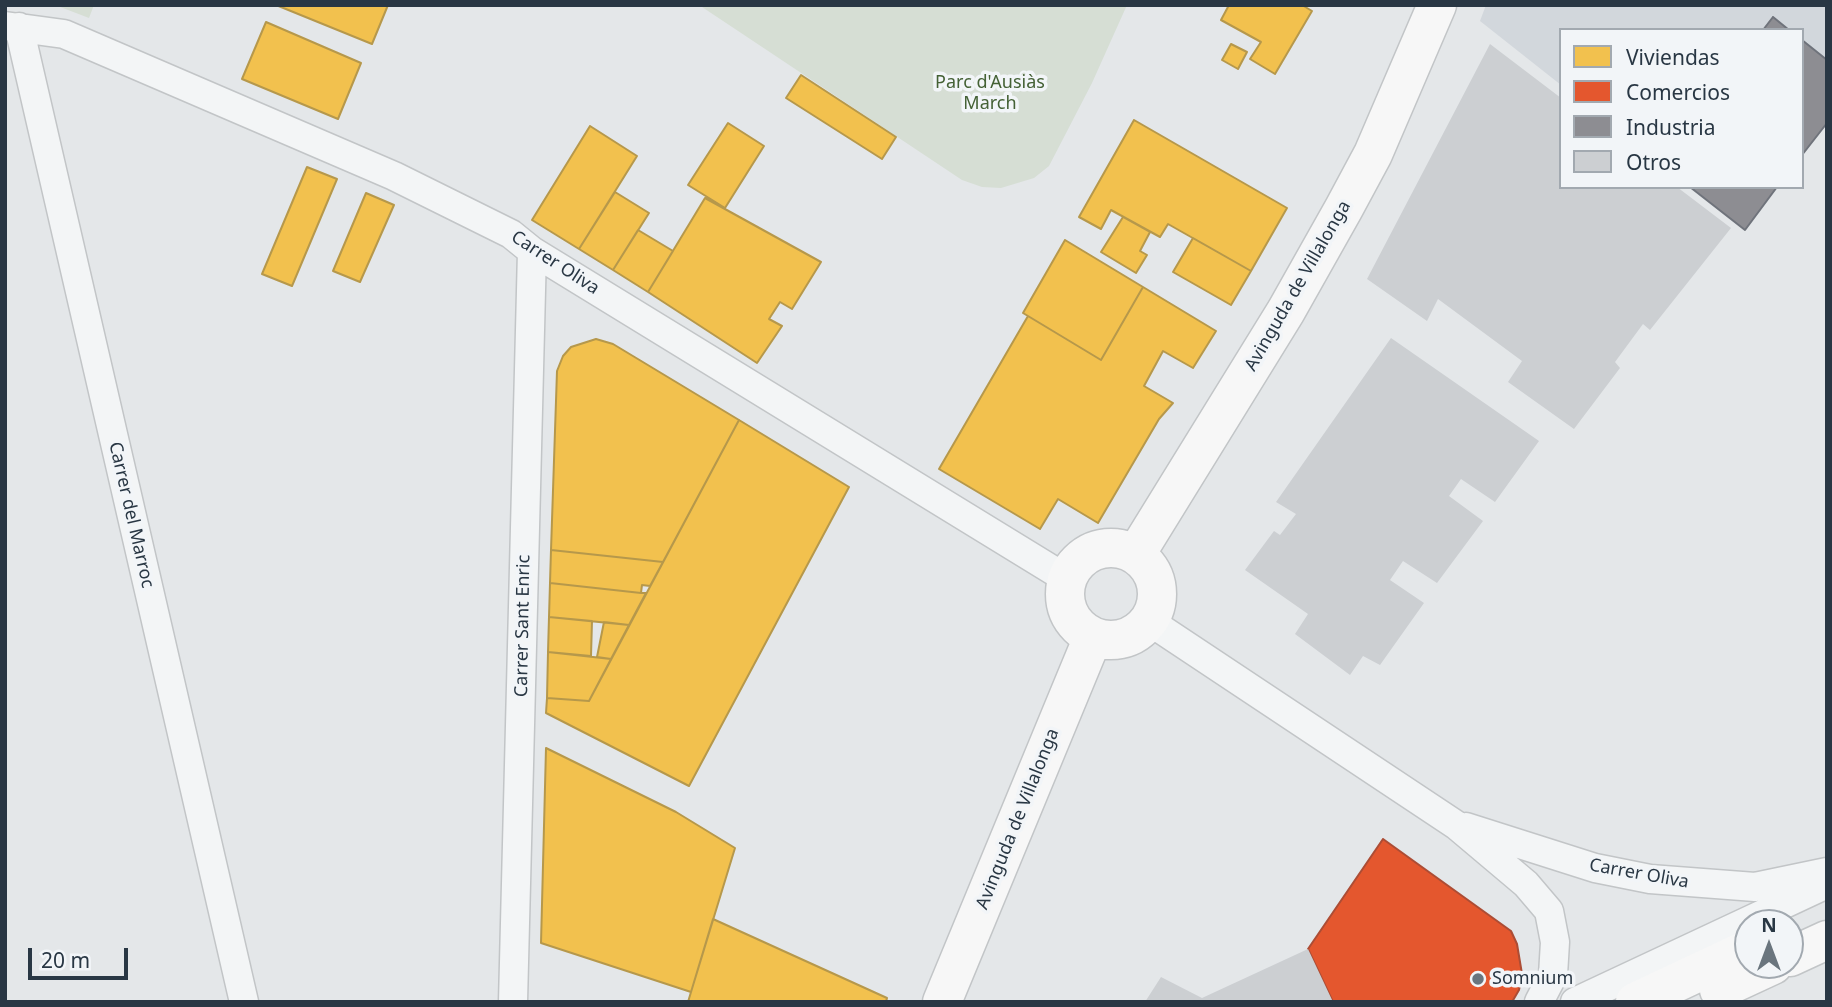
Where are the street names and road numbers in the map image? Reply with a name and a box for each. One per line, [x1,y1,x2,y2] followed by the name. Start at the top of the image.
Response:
[1240,197,1356,375] street label: Avinguda de Villalonga
[507,226,603,300] street label: Carrer Oliva
[104,440,158,590] street label: Carrer del Marroc
[511,555,535,697] street label: Carrer Sant Enric
[972,725,1064,913] street label: Avinguda de Villalonga
[1587,855,1691,893] street label: Carrer Oliva

